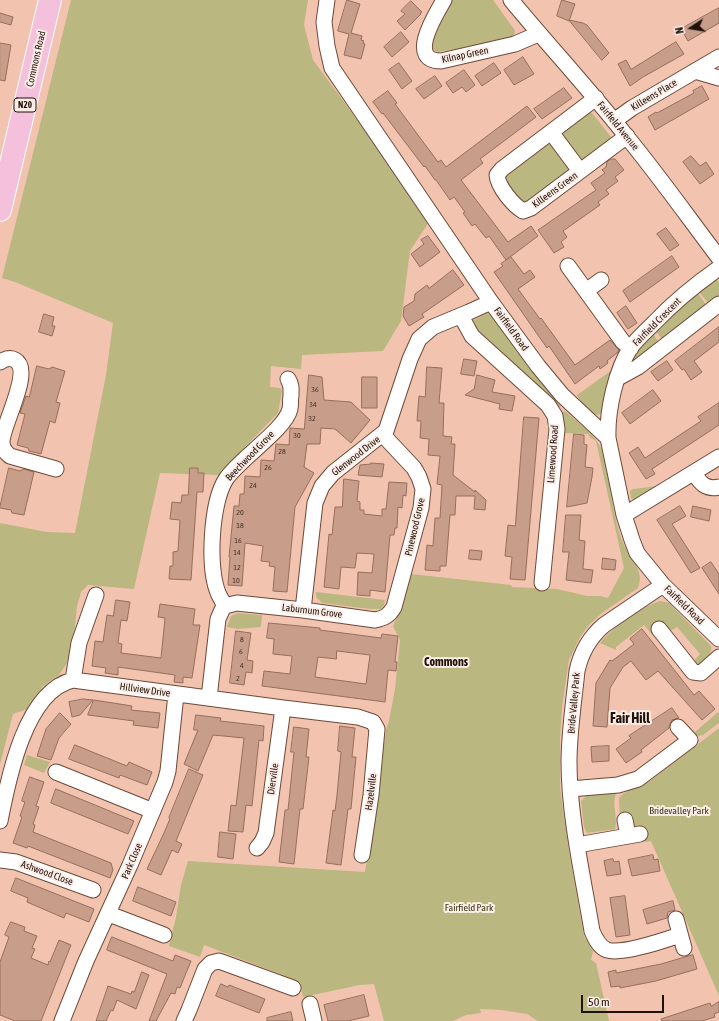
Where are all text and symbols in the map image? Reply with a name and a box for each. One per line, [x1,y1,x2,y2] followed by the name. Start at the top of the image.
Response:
[671,8,711,48] north arrow
[673,26,686,35] text: N
[24,30,48,88] street label: Commons Road
[440,44,490,66] street label: Kilnap Green
[629,77,679,113] street label: Killeens Place
[14,98,36,112] road number: N20
[595,99,641,153] street label: Fairfield Avenue
[530,169,580,211] street label: Killeens Green
[630,295,684,349] street label: Fairfield Crescent
[491,305,531,353] street label: Fairfield Road
[311,384,319,394] house number: 36
[309,399,317,409] house number: 34
[308,413,316,423] house number: 32
[545,425,561,483] street label: Limewood Road
[223,428,277,484] street label: Beechwood Grove
[293,430,301,440] house number: 30
[329,433,383,479] street label: Glenwood Drive
[278,446,286,456] house number: 28
[264,462,272,472] house number: 26
[249,480,257,490] house number: 24
[403,497,427,557] street label: Pinewood Grove
[236,507,244,517] house number: 20
[236,520,244,530] house number: 18
[234,535,242,545] house number: 16
[233,547,241,557] house number: 14
[233,562,241,572] house number: 12
[232,575,240,585] house number: 10
[661,583,707,627] street label: Fairfield Road
[281,601,343,621] street label: Laburnum Grove
[240,634,244,644] house number: 8
[239,646,243,656] house number: 6
[424,655,468,669] district label: Commons
[240,660,244,670] house number: 4
[565,672,583,734] street label: Bride Valley Park
[236,673,240,683] house number: 2
[119,681,171,699] street label: Hillview Drive
[610,711,650,727] district label: Fair Hill
[265,763,281,795] street label: Dierville
[363,773,379,811] street label: Hazelville
[649,805,709,817] park label: Bridevalley Park
[119,841,145,881] street label: Park Close
[19,858,75,888] street label: Ashwood Close
[445,902,493,914] park label: Fairfield Park
[583,987,666,1013] scale bar
[588,995,610,1009] text: 50 m

